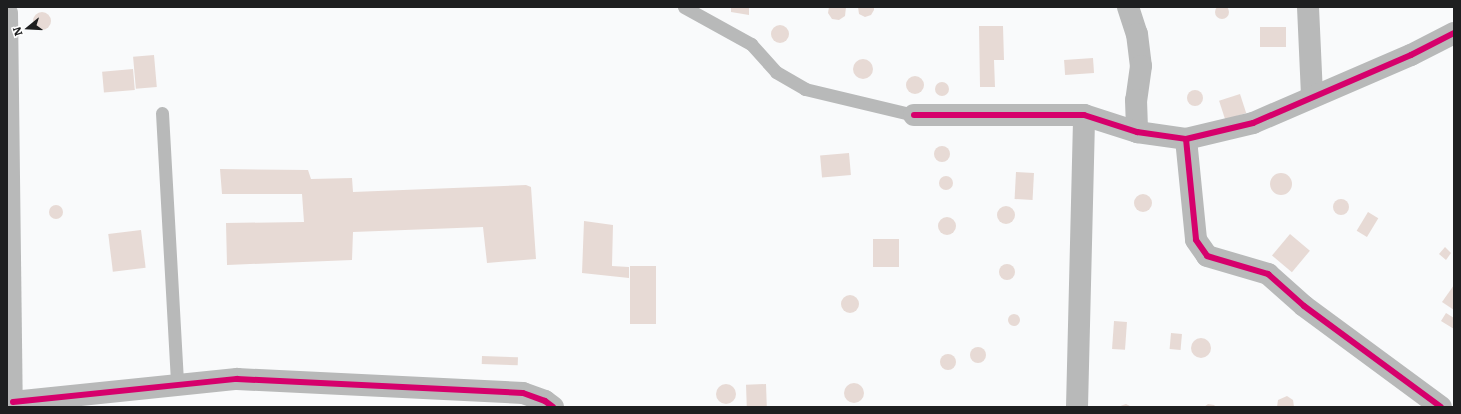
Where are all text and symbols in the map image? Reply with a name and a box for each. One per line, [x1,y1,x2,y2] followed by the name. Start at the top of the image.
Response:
[8,8,48,48] north arrow
[8,25,26,39] text: N

